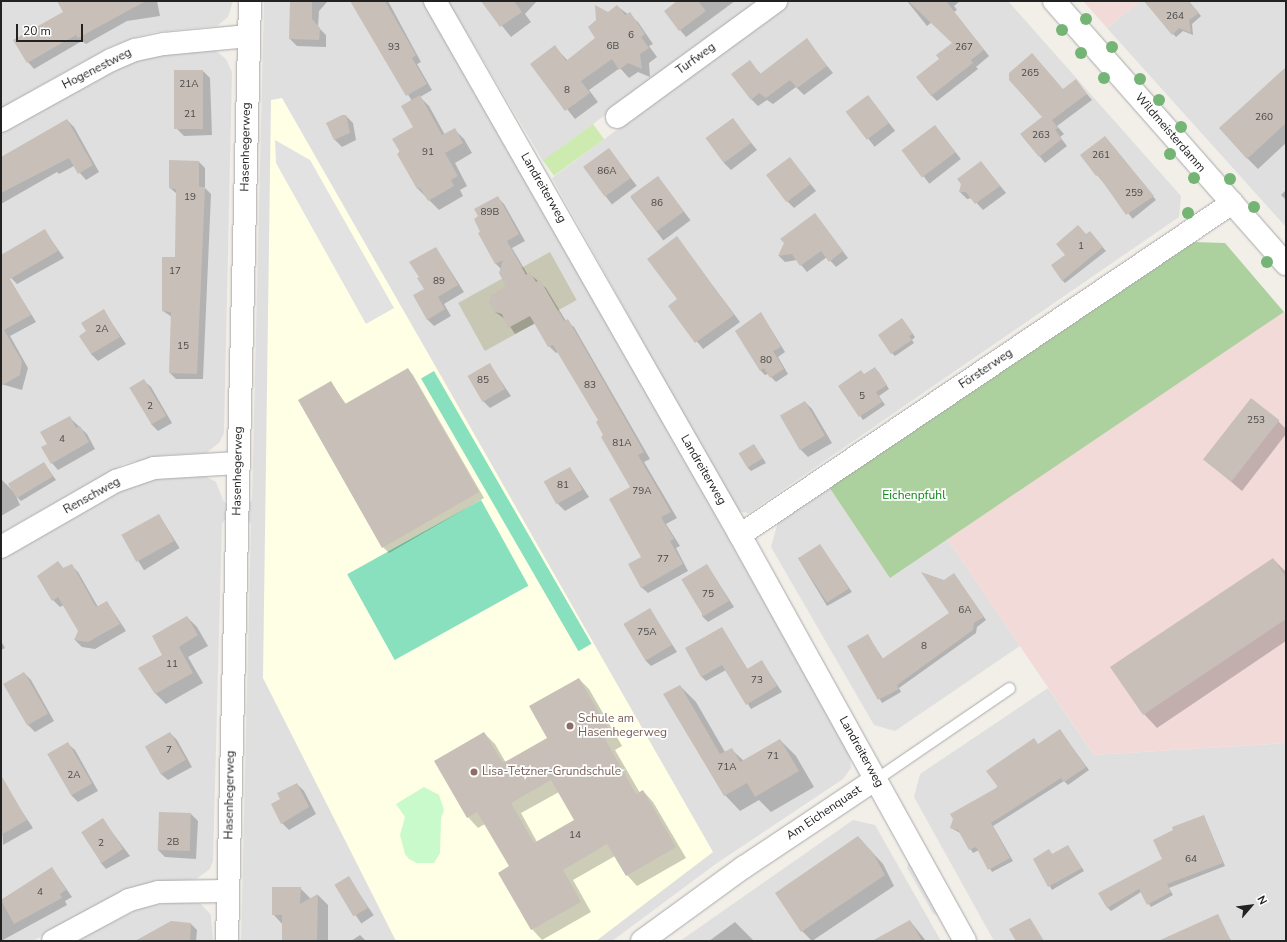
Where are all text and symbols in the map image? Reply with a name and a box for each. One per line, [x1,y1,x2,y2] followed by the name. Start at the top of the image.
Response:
[1166,11,1184,23] house number: 264
[18,16,85,42] scale bar
[23,23,51,39] text: 20 m
[628,30,634,42] house number: 6
[674,40,718,78] street label: Turfweg
[607,41,619,53] house number: 6B
[388,42,400,54] house number: 93
[955,42,973,54] house number: 267
[60,45,134,93] street label: Hogenestweg
[1021,68,1039,80] house number: 265
[179,79,199,91] house number: 21A
[564,85,570,97] house number: 8
[1132,90,1208,176] street label: Wildmeisterdamm
[238,102,254,192] street label: Hasenhegerweg
[184,109,196,121] house number: 21
[1255,112,1273,124] house number: 260
[1032,130,1050,142] house number: 263
[422,147,434,159] house number: 91
[517,150,569,226] street label: Landreiterweg
[1092,150,1110,162] house number: 261
[597,166,617,178] house number: 86A
[1125,188,1143,200] house number: 259
[184,192,196,204] house number: 19
[651,198,663,210] house number: 86
[481,207,499,219] house number: 89B
[1078,241,1084,253] house number: 1
[169,266,181,278] house number: 17
[433,276,445,288] house number: 89
[95,324,109,336] house number: 2A
[177,341,189,353] house number: 15
[956,346,1016,392] street label: Försterweg
[760,355,772,367] house number: 80
[477,375,489,387] house number: 85
[584,380,596,392] house number: 83
[859,391,865,403] house number: 5
[147,401,153,413] house number: 2
[1247,415,1265,427] house number: 253
[230,426,246,516] street label: Hasenhegerweg
[677,432,729,508] street label: Landreiterweg
[59,434,65,446] house number: 4
[612,438,632,450] house number: 81A
[61,475,123,517] street label: Renschweg
[557,480,569,492] house number: 81
[632,486,652,498] house number: 79A
[882,489,946,503] park label: Eichenpfuhl
[657,554,669,566] house number: 77
[702,589,714,601] house number: 75
[958,605,972,617] house number: 6A
[637,627,657,639] house number: 75A
[921,641,927,653] house number: 8
[166,659,178,671] house number: 11
[751,675,763,687] house number: 73
[578,712,667,740] place label: Schule am Hasenhegerweg
[836,714,886,790] street label: Landreiterweg
[565,721,575,731] marker: Schule am Hasenhegerweg
[166,745,172,757] house number: 7
[222,750,238,840] street label: Hasenhegerweg
[767,751,779,763] house number: 71
[717,762,737,774] house number: 71A
[482,765,621,779] place label: Lisa-Tetzner-Grundschule
[469,767,479,777] marker: Lisa-Tetzner-Grundschule
[67,770,81,782] house number: 2A
[784,783,864,843] street label: Am Eichenquast
[569,830,581,842] house number: 14
[167,837,179,849] house number: 2B
[98,838,104,850] house number: 2
[1185,854,1197,866] house number: 64
[1231,886,1271,926] north arrow
[37,887,43,899] house number: 4
[1253,893,1271,907] text: N

